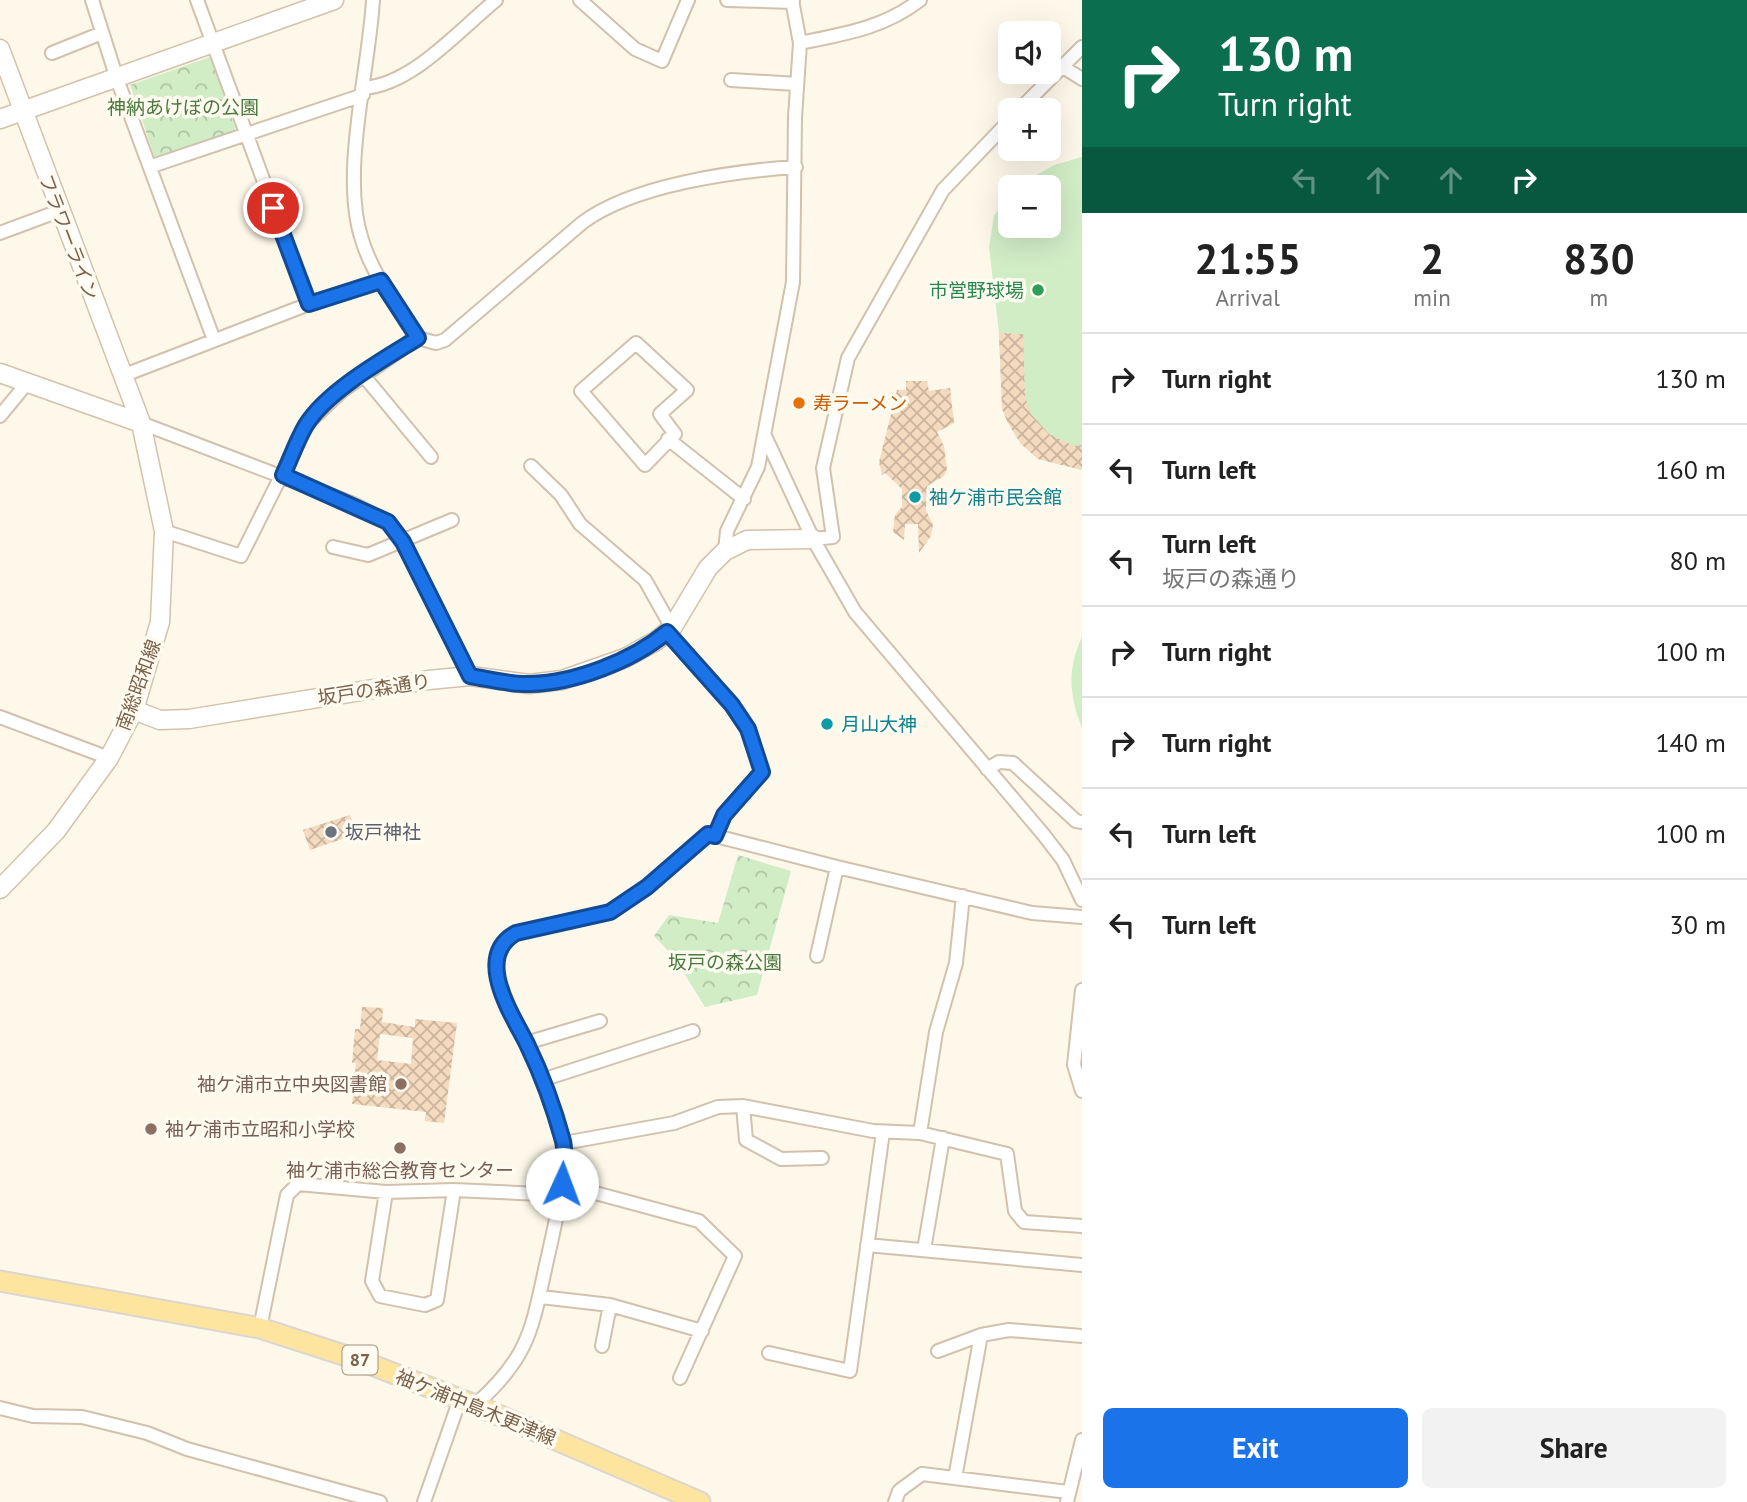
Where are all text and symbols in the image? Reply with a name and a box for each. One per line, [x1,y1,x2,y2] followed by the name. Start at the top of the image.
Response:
[998,21,1061,238] map controls
[998,21,1061,84] button: sound
[1218,21,1353,85] text: 130 m
[1103,28,1194,119] icon: right
[1218,83,1352,125] text: Turn right
[107,95,259,119] park label: 神納あけぼの公園
[998,98,1061,161] button: +
[1286,161,1324,199] icon: left
[1359,161,1397,199] icon: ahead
[1432,161,1470,199] icon: ahead
[1505,161,1543,199] icon: right
[34,171,104,303] street label: フラワーライン
[998,175,1061,238] button: −
[243,178,303,238] pin
[254,189,292,227] icon: arrive
[1194,231,1301,286] text: 21:55
[1420,231,1444,286] text: 2
[1563,231,1635,286] text: 830
[929,278,1024,302] place label: 市営野球場
[1030,282,1046,298] marker: 市営野球場
[1215,283,1280,312] text: Arrival
[1413,283,1451,312] text: min
[1590,283,1608,312] text: m
[1103,360,1141,398] icon: right
[1162,362,1271,395] text: Turn right
[1655,362,1726,395] text: 130 m
[813,391,907,415] place label: 寿ラーメン
[791,395,807,411] marker: 寿ラーメン
[1103,451,1141,489] icon: left
[1162,453,1256,486] text: Turn left
[1655,453,1726,486] text: 160 m
[929,485,1062,509] place label: 袖ケ浦市民会館
[907,489,923,505] marker: 袖ケ浦市民会館
[1162,527,1256,560] text: Turn left
[1103,542,1141,580] icon: left
[1670,544,1726,577] text: 80 m
[1162,564,1300,593] text: 坂戸の森通り
[1103,633,1141,671] icon: right
[1162,635,1271,668] text: Turn right
[1655,635,1726,668] text: 100 m
[110,636,166,734] street label: 南総昭和線
[316,668,432,710] street label: 坂戸の森通り
[841,712,917,736] place label: 月山大神
[819,716,835,732] marker: 月山大神
[1103,724,1141,762] icon: right
[1162,726,1271,759] text: Turn right
[1655,726,1726,759] text: 140 m
[1103,815,1141,853] icon: left
[1162,817,1256,850] text: Turn left
[1655,817,1726,850] text: 100 m
[345,820,421,844] place label: 坂戸神社
[323,824,339,840] marker: 坂戸神社
[1103,906,1141,944] icon: left
[1162,908,1256,941] text: Turn left
[1670,908,1726,941] text: 30 m
[668,950,782,974] park label: 坂戸の森公園
[197,1072,387,1096] place label: 袖ケ浦市立中央図書館
[393,1076,409,1092] marker: 袖ケ浦市立中央図書館
[165,1117,355,1141] place label: 袖ケ浦市立昭和小学校
[143,1121,159,1137] marker: 袖ケ浦市立昭和小学校
[392,1140,408,1156] marker: 袖ケ浦市総合教育センター
[525,1147,599,1221] position arrow
[286,1158,514,1182] place label: 袖ケ浦市総合教育センター
[342,1345,378,1374] road number: 87
[392,1364,560,1450] street label: 袖ケ浦中島木更津線
[1103,1408,1408,1488] button: Exit
[1422,1408,1726,1488] button: Share

